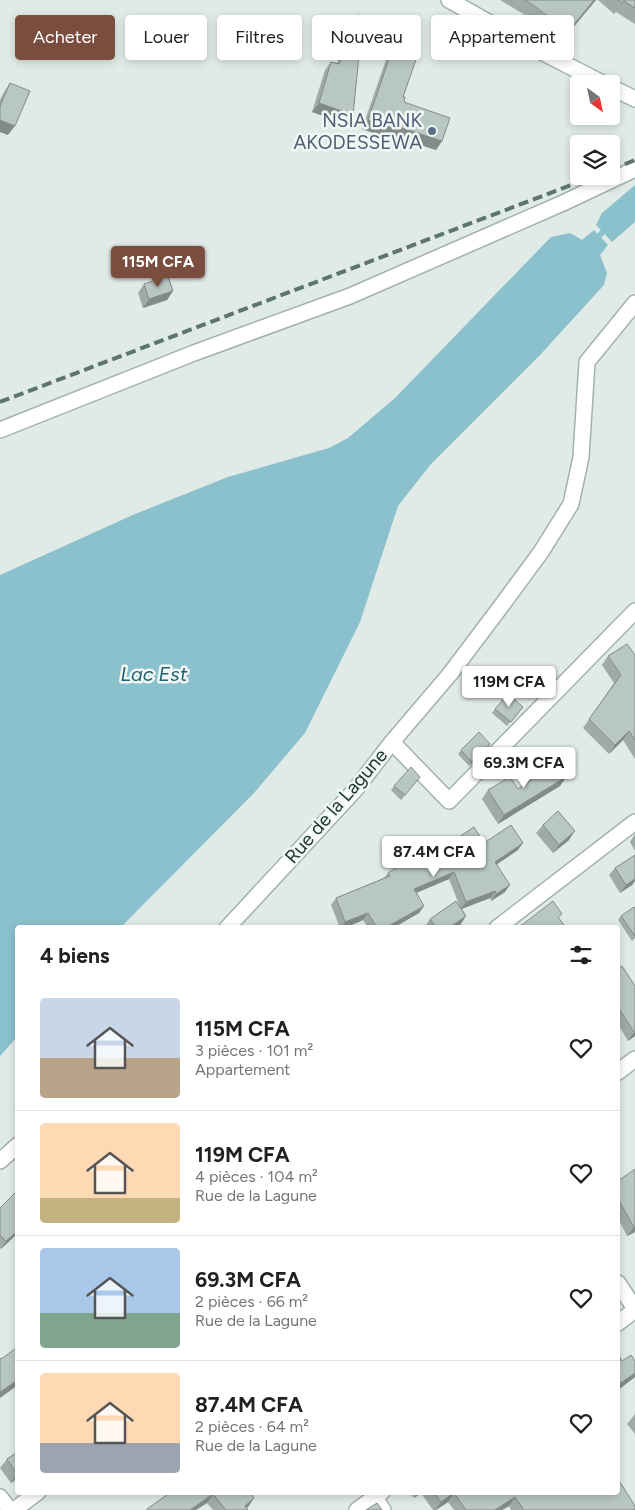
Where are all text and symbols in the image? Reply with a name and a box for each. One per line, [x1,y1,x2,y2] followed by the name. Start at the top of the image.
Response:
[15,15,115,60] chip: Acheter
[125,15,207,60] chip: Louer
[217,15,302,60] chip: Filtres
[312,15,421,60] chip: Nouveau
[431,15,574,60] chip: Appartement
[570,75,620,125] north arrow
[570,75,620,185] map controls
[293,109,422,154] place label: NSIA BANK AKODESSEWA
[426,125,438,137] marker: NSIA BANK AKODESSEWA
[570,135,620,185] button: layers
[106,246,210,288] pin: 115M CFA
[122,252,194,271] text: 115M CFA
[121,662,188,686] water label: Lac Est
[457,666,561,708] pin: 119M CFA
[473,672,545,691] text: 119M CFA
[280,744,392,868] street label: Rue de la Lagune
[467,746,581,789] pin: 69.3M CFA
[484,753,564,772] text: 69.3M CFA
[377,836,491,878] pin: 87.4M CFA
[393,842,475,861] text: 87.4M CFA
[567,941,595,969] icon: filters
[40,943,110,968] text: 4 biens
[195,1016,290,1041] text: 115M CFA
[80,1018,140,1078] icon: home
[567,1034,595,1062] icon: heart
[195,1041,313,1060] text: 3 pièces · 101 m²
[195,1060,290,1079] text: Appartement
[195,1142,290,1167] text: 119M CFA
[80,1143,140,1203] icon: home
[567,1159,595,1187] icon: heart
[195,1167,318,1186] text: 4 pièces · 104 m²
[195,1186,317,1205] text: Rue de la Lagune
[195,1267,301,1292] text: 69.3M CFA
[80,1268,140,1328] icon: home
[567,1284,595,1312] icon: heart
[195,1292,308,1311] text: 2 pièces · 66 m²
[195,1311,317,1330] text: Rue de la Lagune
[195,1392,303,1417] text: 87.4M CFA
[80,1393,140,1453] icon: home
[567,1409,595,1437] icon: heart
[195,1417,309,1436] text: 2 pièces · 64 m²
[195,1436,317,1455] text: Rue de la Lagune

